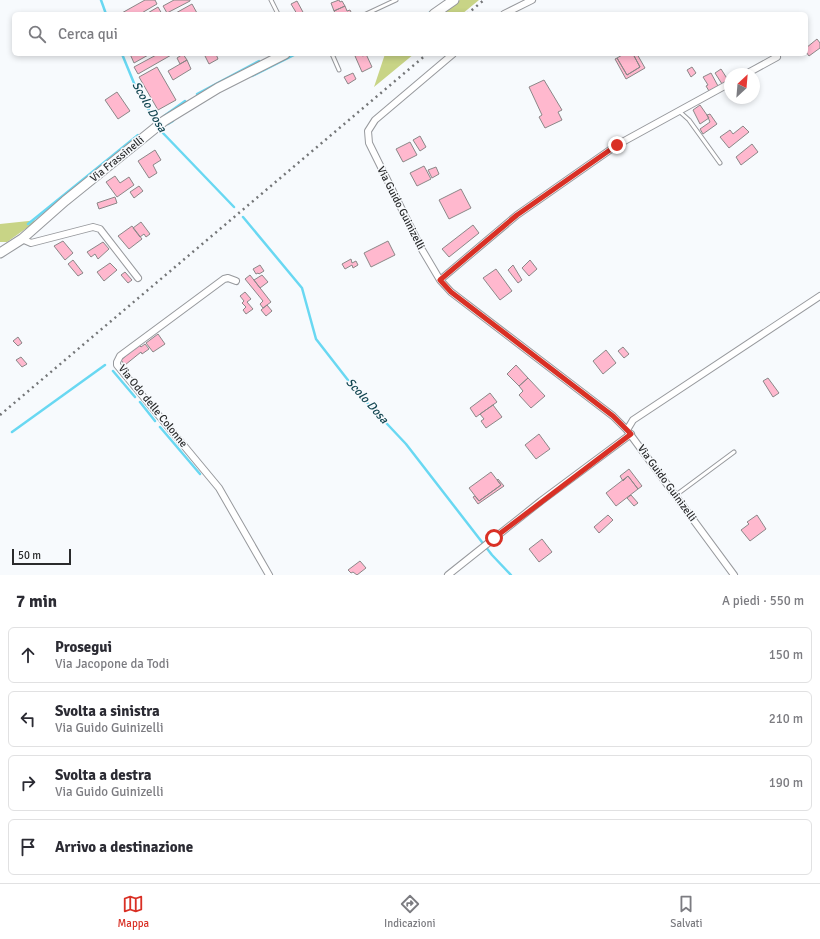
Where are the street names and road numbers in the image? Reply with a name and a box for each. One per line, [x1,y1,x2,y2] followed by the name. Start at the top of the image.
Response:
[87,133,147,185] street label: Via Frassinelli
[374,164,428,252] street label: Via Guido Guinizelli
[116,362,190,450] street label: Via Odo delle Colonne
[635,442,699,524] street label: Via Guido Guinizelli

